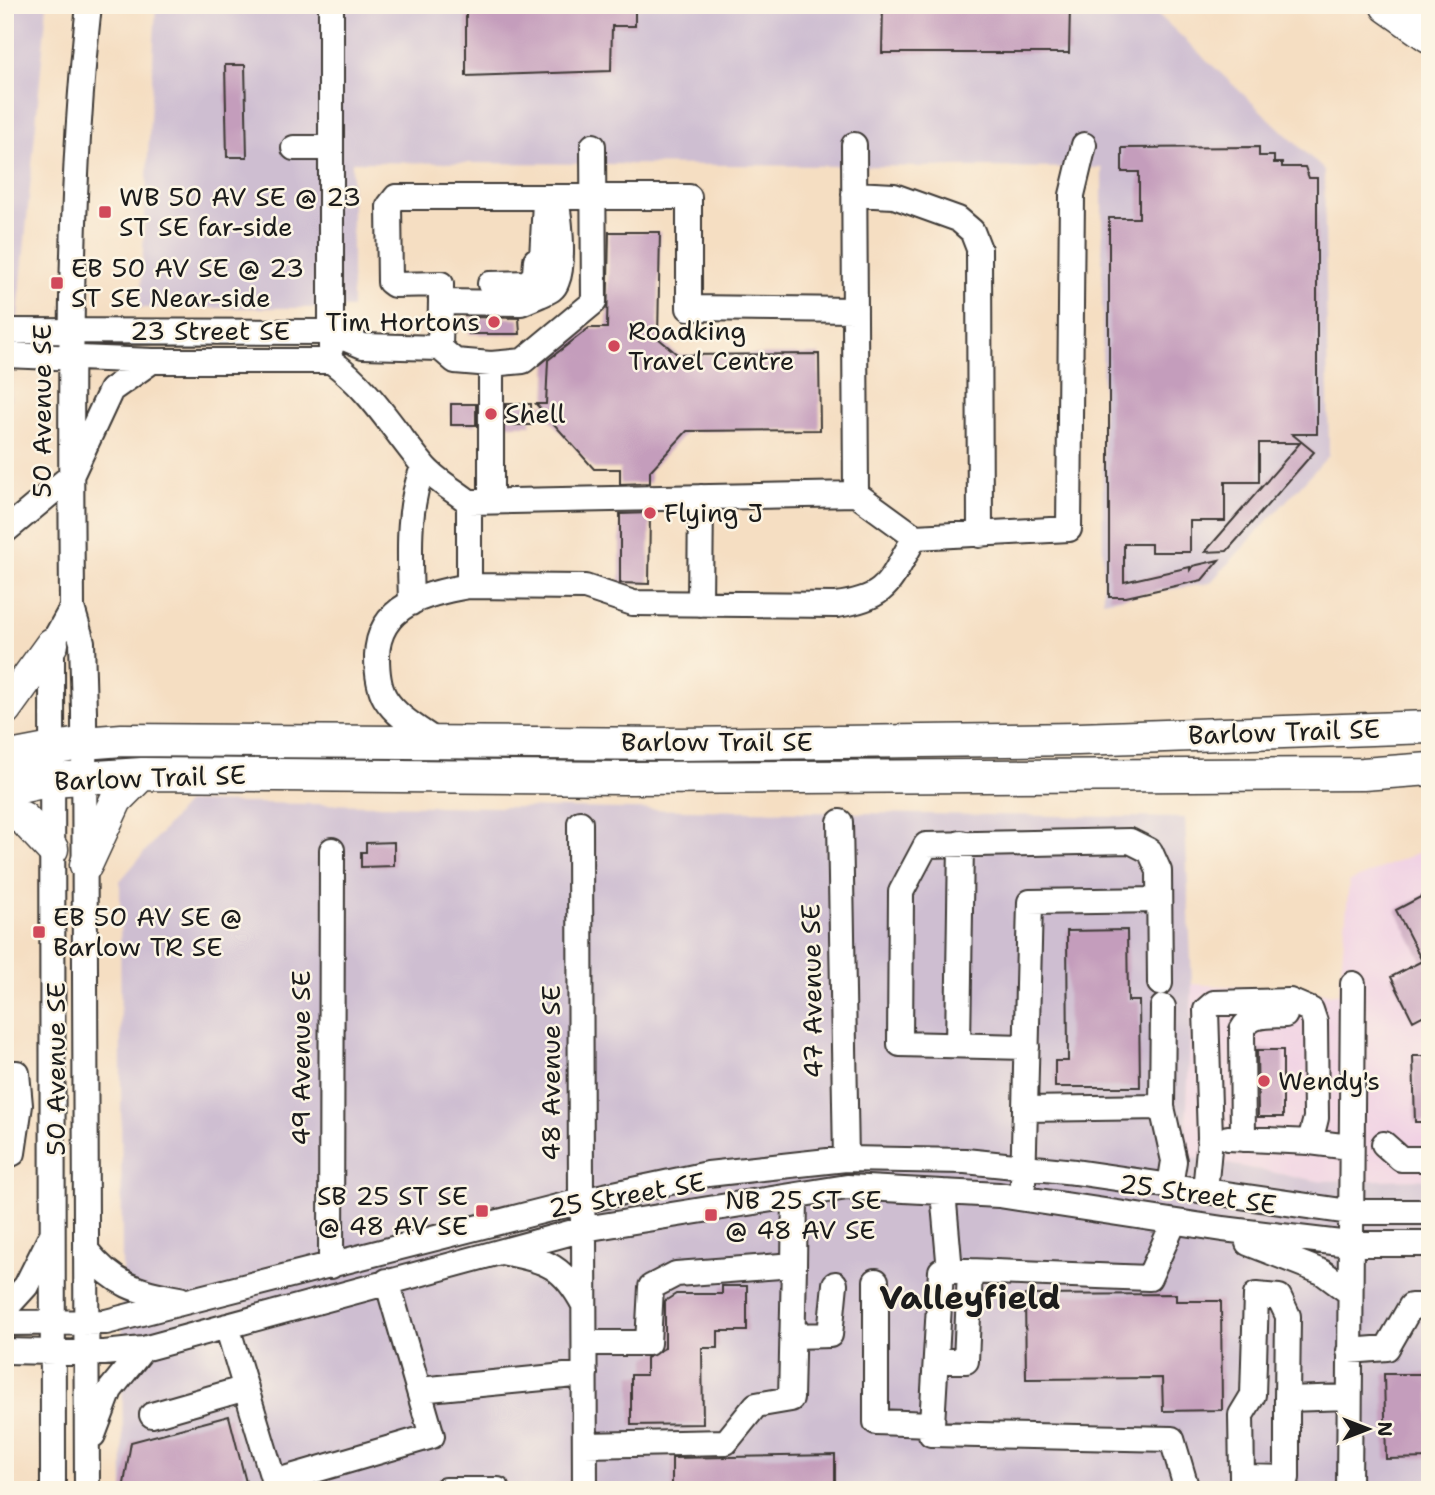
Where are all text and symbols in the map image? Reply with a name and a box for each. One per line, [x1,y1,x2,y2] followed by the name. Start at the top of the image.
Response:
[119,179,361,244] place label: WB 50 AV SE @ 23 ST SE far-side
[97,204,113,220] marker: WB 50 AV SE @ 23 ST SE far-side
[71,250,304,315] place label: EB 50 AV SE @ 23 ST SE Near-side
[49,275,65,291] marker: EB 50 AV SE @ 23 ST SE Near-side
[326,304,480,339] place label: Tim Hortons
[130,313,290,348] street label: 23 Street SE
[628,313,794,378] place label: Roadking Travel Centre
[486,314,502,330] marker: Tim Hortons
[24,324,59,498] street label: 50 Avenue SE
[606,338,622,354] marker: Roadking Travel Centre
[505,396,566,431] place label: Shell
[483,406,499,422] marker: Shell
[664,495,763,530] place label: Flying J
[642,505,658,521] marker: Flying J
[1188,711,1380,752] street label: Barlow Trail SE
[621,724,813,759] street label: Barlow Trail SE
[54,757,246,798] street label: Barlow Trail SE
[53,899,242,964] place label: EB 50 AV SE @ Barlow TR SE
[792,903,831,1079] street label: 47 Avenue SE
[31,924,47,940] marker: EB 50 AV SE @ Barlow TR SE
[283,970,318,1146] street label: 49 Avenue SE
[38,982,73,1156] street label: 50 Avenue SE
[533,985,568,1161] street label: 48 Avenue SE
[1278,1063,1380,1098] place label: Wendy's
[1256,1073,1272,1089] marker: Wendy's
[546,1164,708,1226] street label: 25 Street SE
[1117,1165,1279,1222] street label: 25 Street SE
[317,1178,468,1243] place label: SB 25 ST SE @ 48 AV SE
[725,1182,882,1247] place label: NB 25 ST SE @ 48 AV SE
[474,1203,490,1219] marker: SB 25 ST SE @ 48 AV SE
[703,1207,719,1223] marker: NB 25 ST SE @ 48 AV SE
[879,1275,1061,1320] district label: Valleyfield
[1334,1394,1404,1464] north arrow
[1372,1421,1397,1437] text: N

